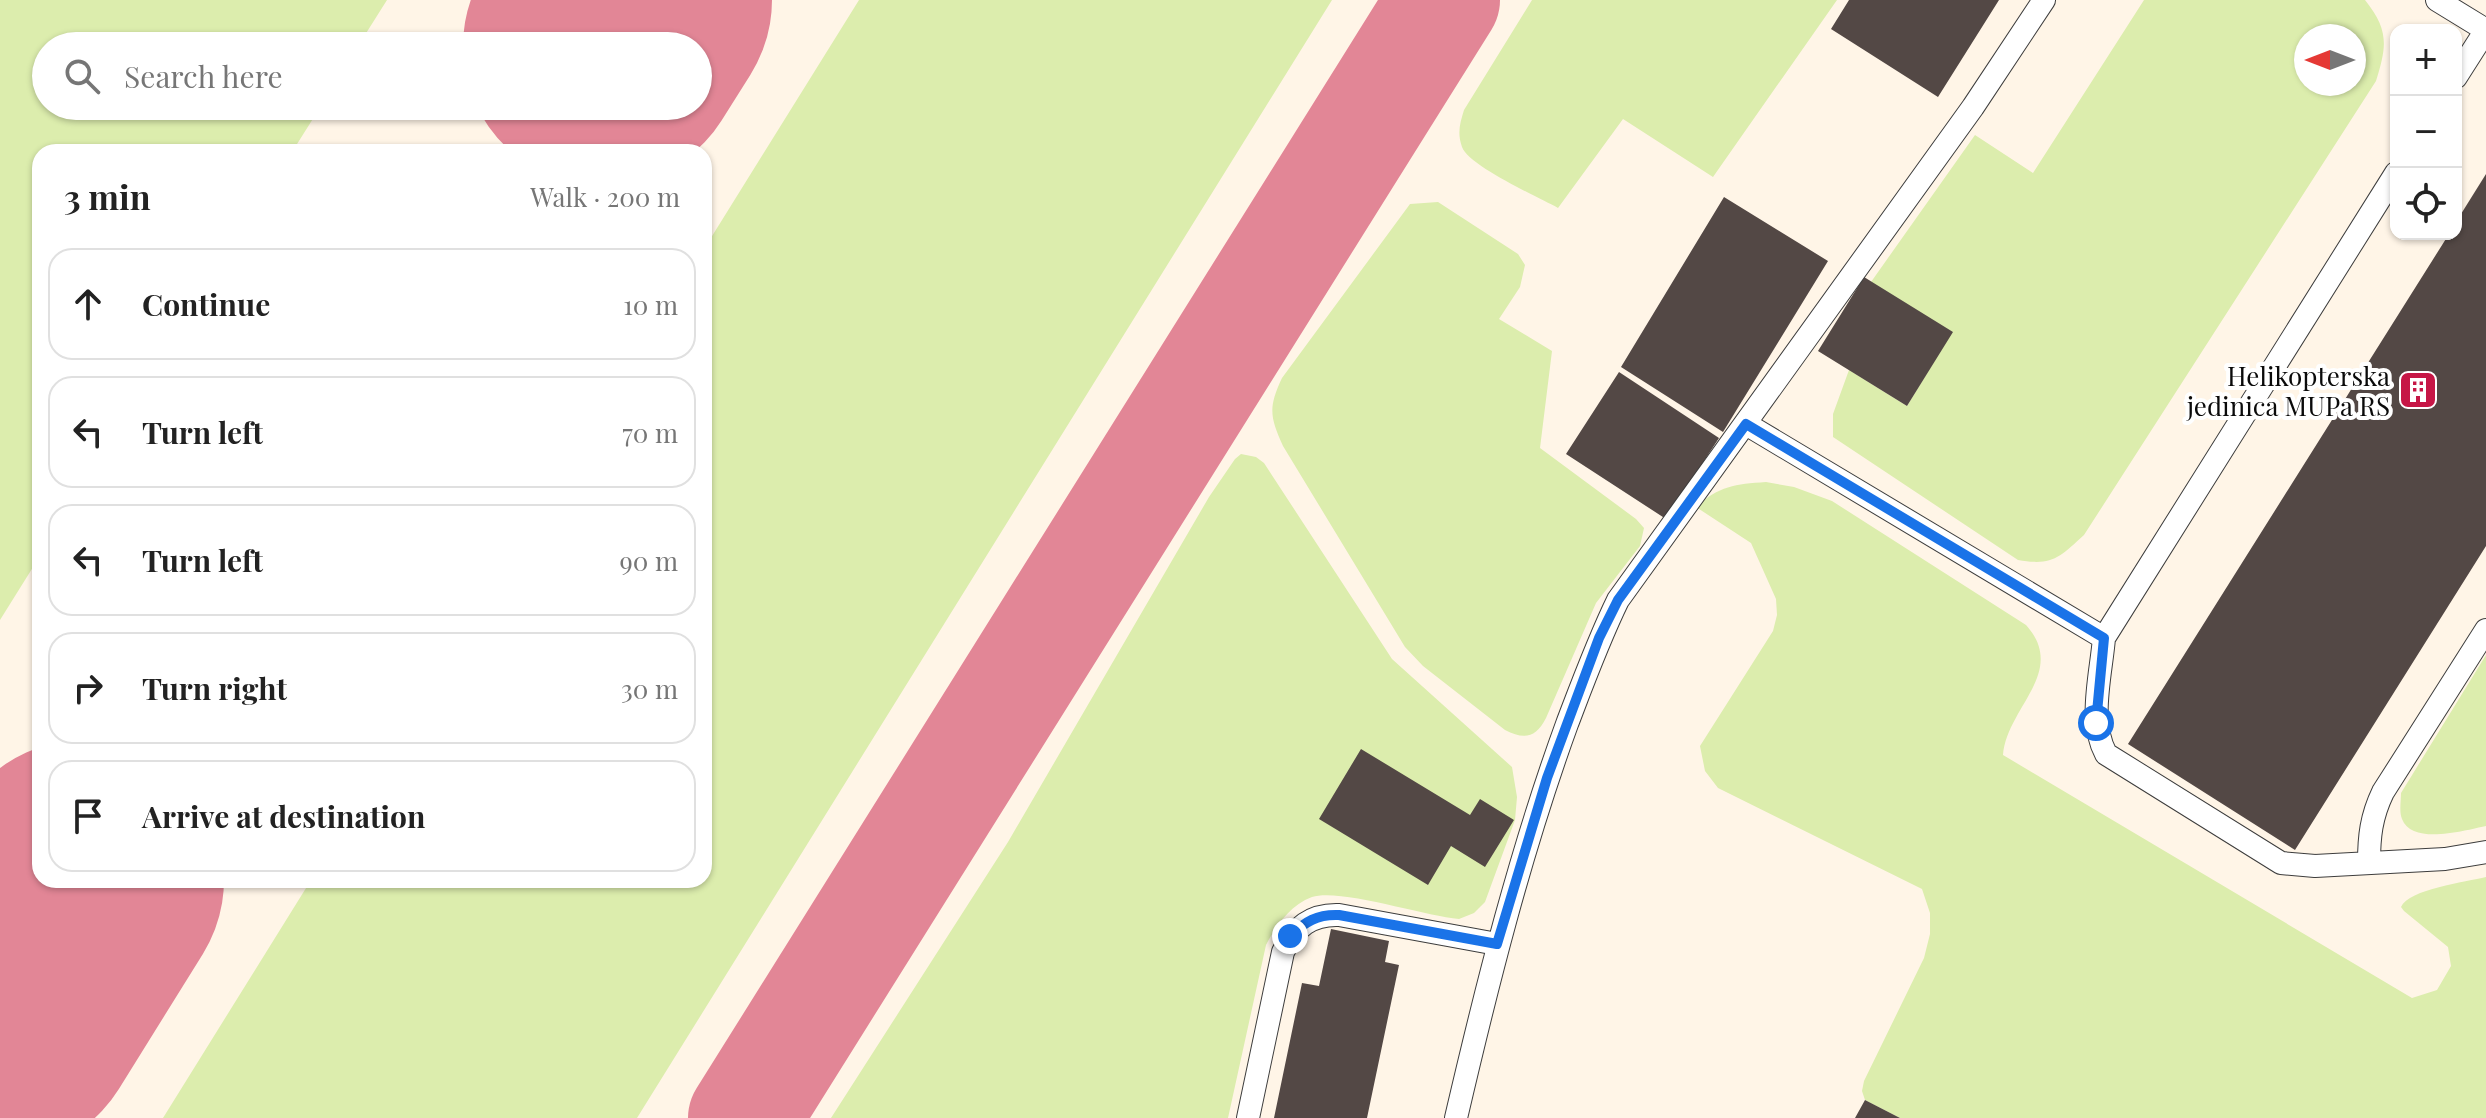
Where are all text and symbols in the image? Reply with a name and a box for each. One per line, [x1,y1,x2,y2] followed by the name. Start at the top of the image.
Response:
[2294,24,2366,96] north arrow
[2390,24,2462,240] map controls
[2390,24,2462,96] button: +
[32,32,712,120] search box
[60,54,104,98] icon: search
[124,56,283,96] text: Search here
[2390,96,2462,168] button: −
[2390,168,2462,240] button: locate
[64,173,151,219] text: 3 min
[530,179,680,214] text: Walk · 200 m
[66,282,110,326] icon: ahead
[142,284,270,324] text: Continue
[623,287,678,322] text: 10 m
[2186,358,2390,423] place label: Helikopterska jedinica MUPa RS
[2397,369,2439,411] building icon: Helikopterska jedinica MUPa RS
[66,410,110,454] icon: left
[142,412,263,452] text: Turn left
[622,415,678,450] text: 70 m
[66,538,110,582] icon: left
[142,540,263,580] text: Turn left
[620,543,678,578] text: 90 m
[66,666,110,710] icon: right
[142,668,287,708] text: Turn right
[621,671,678,706] text: 30 m
[2078,705,2114,741] route start
[66,794,110,838] icon: arrive
[142,796,425,836] text: Arrive at destination
[1272,918,1308,954] route end

